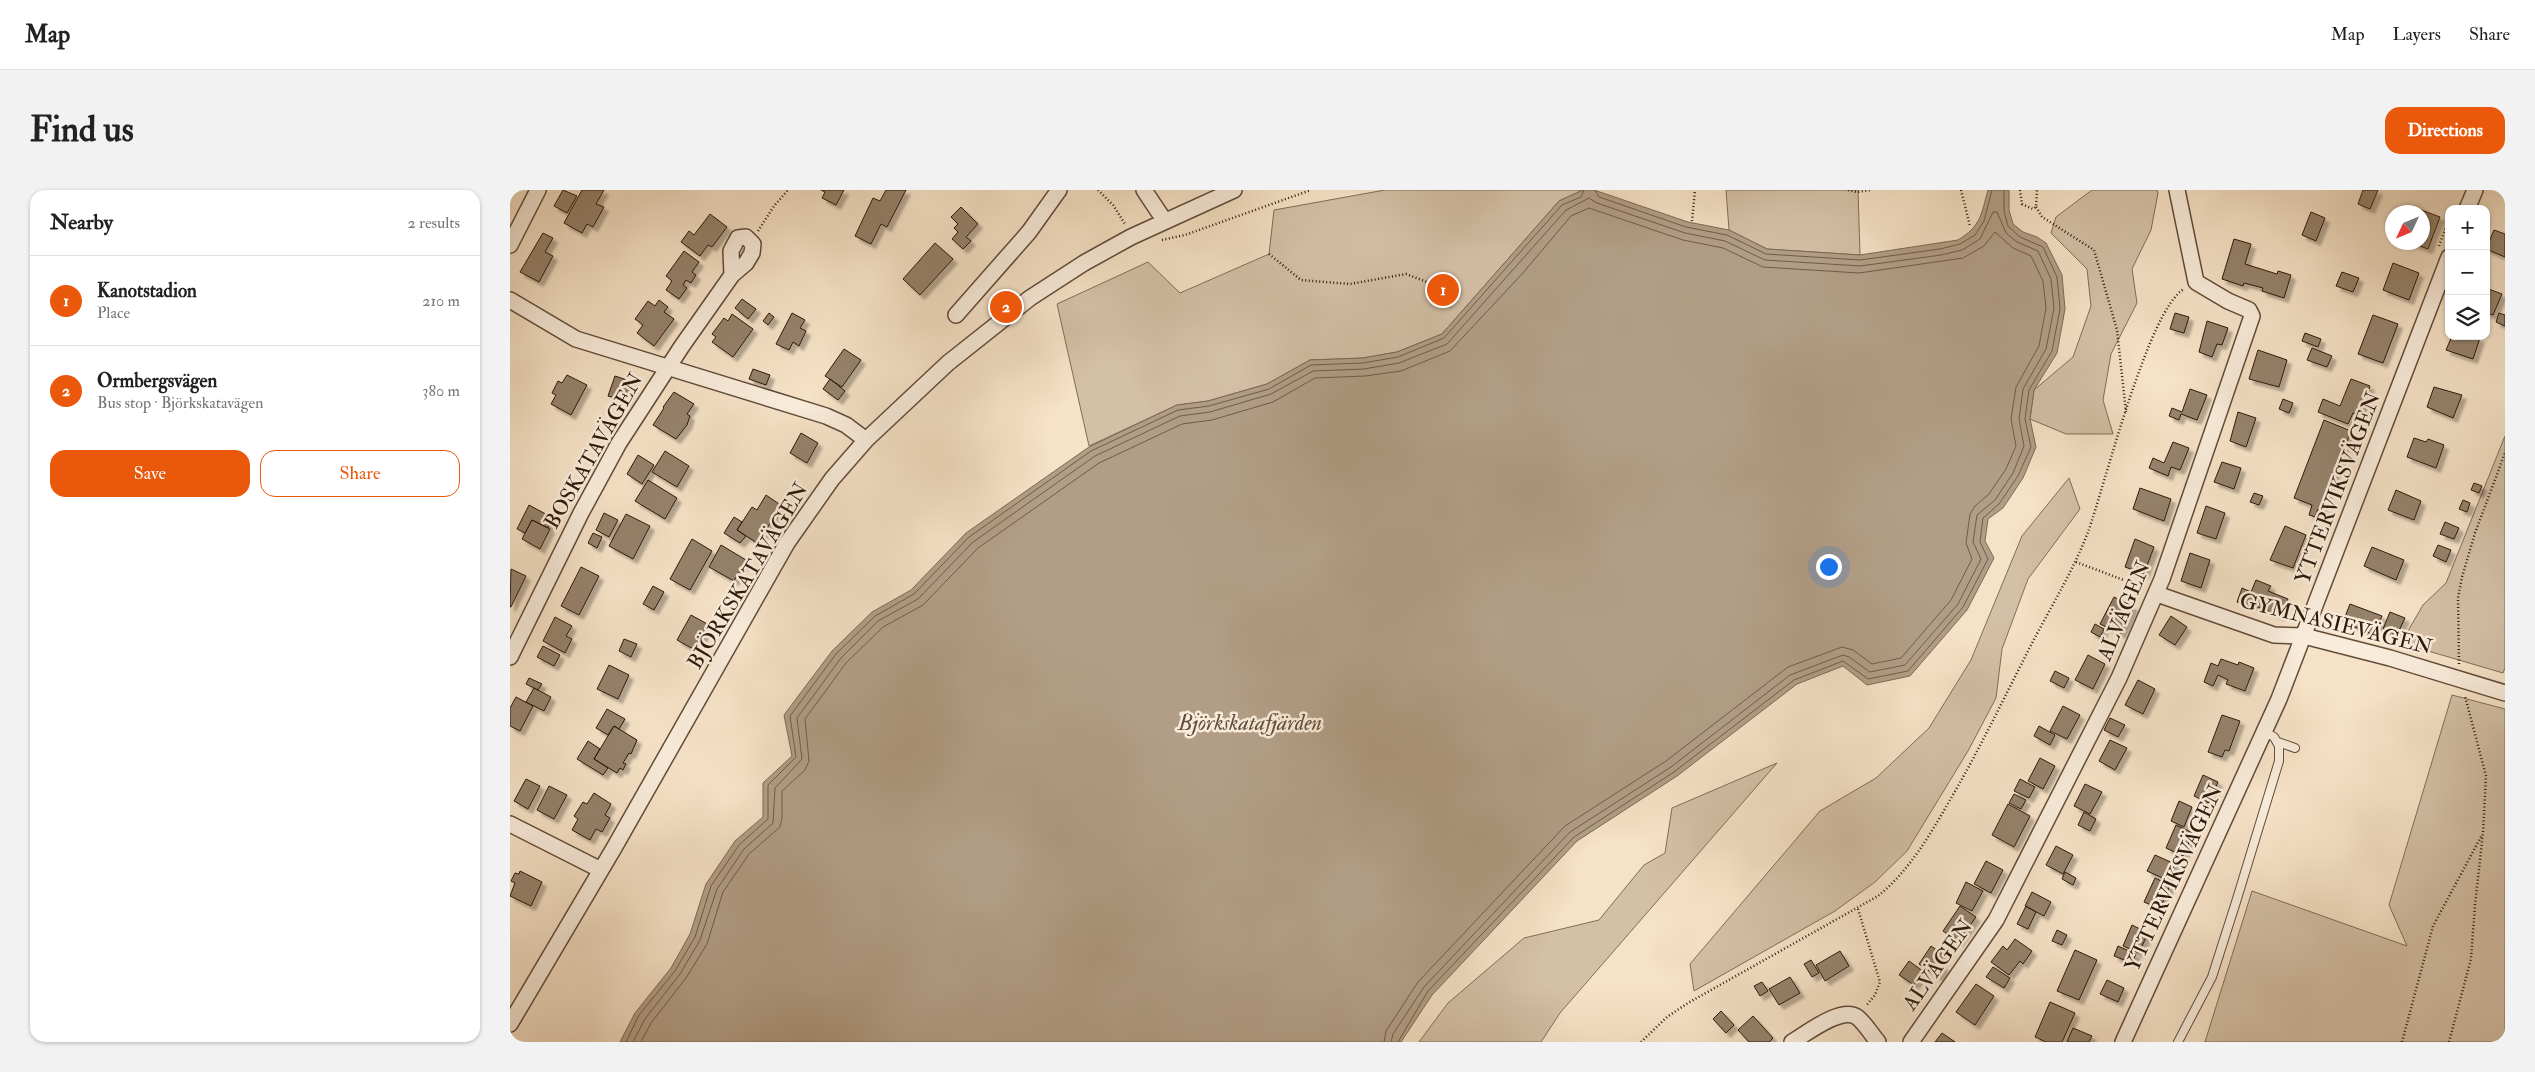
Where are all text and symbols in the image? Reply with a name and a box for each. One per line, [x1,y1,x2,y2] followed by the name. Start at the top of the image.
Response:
[25,19,70,50] text: Map
[2331,23,2365,46] text: Map
[2393,23,2441,46] text: Layers
[2469,23,2510,46] text: Share
[2385,107,2505,154] button: Directions
[30,108,134,152] text: Find us
[2385,205,2430,250] north arrow
[2445,205,2490,340] map controls
[2445,205,2490,250] button: +
[50,209,113,236] text: Nearby
[407,213,460,233] text: 2 results
[2445,250,2490,295] button: −
[1427,271,1459,309] pin: 1
[97,279,197,303] text: Kanotstadion
[990,288,1022,326] pin: 2
[63,291,69,311] text: 1
[422,291,460,311] text: 210 m
[2445,295,2490,340] button: layers
[97,303,130,323] text: Place
[538,368,650,534] street label: BOSKATAVÄGEN
[97,369,217,393] text: Ormbergsvägen
[62,381,70,401] text: 2
[422,381,460,401] text: 380 m
[2289,388,2387,588] street label: YTTERVIKSVÄGEN
[97,393,263,413] text: Bus stop · Björkskatavägen
[50,450,250,497] button: Save
[260,450,460,497] button: Share
[682,478,814,674] street label: BJÖRKSKATAVÄGEN
[1816,554,1842,580] your location
[2091,557,2157,666] street label: ALVÄGEN
[2237,587,2435,661] street label: GYMNASIEVÄGEN
[1177,709,1322,737] water label: Björkskatafjärden
[2119,780,2229,976] street label: YTTERVIKSVÄGEN
[1896,914,1979,1017] street label: ALVÄGEN

